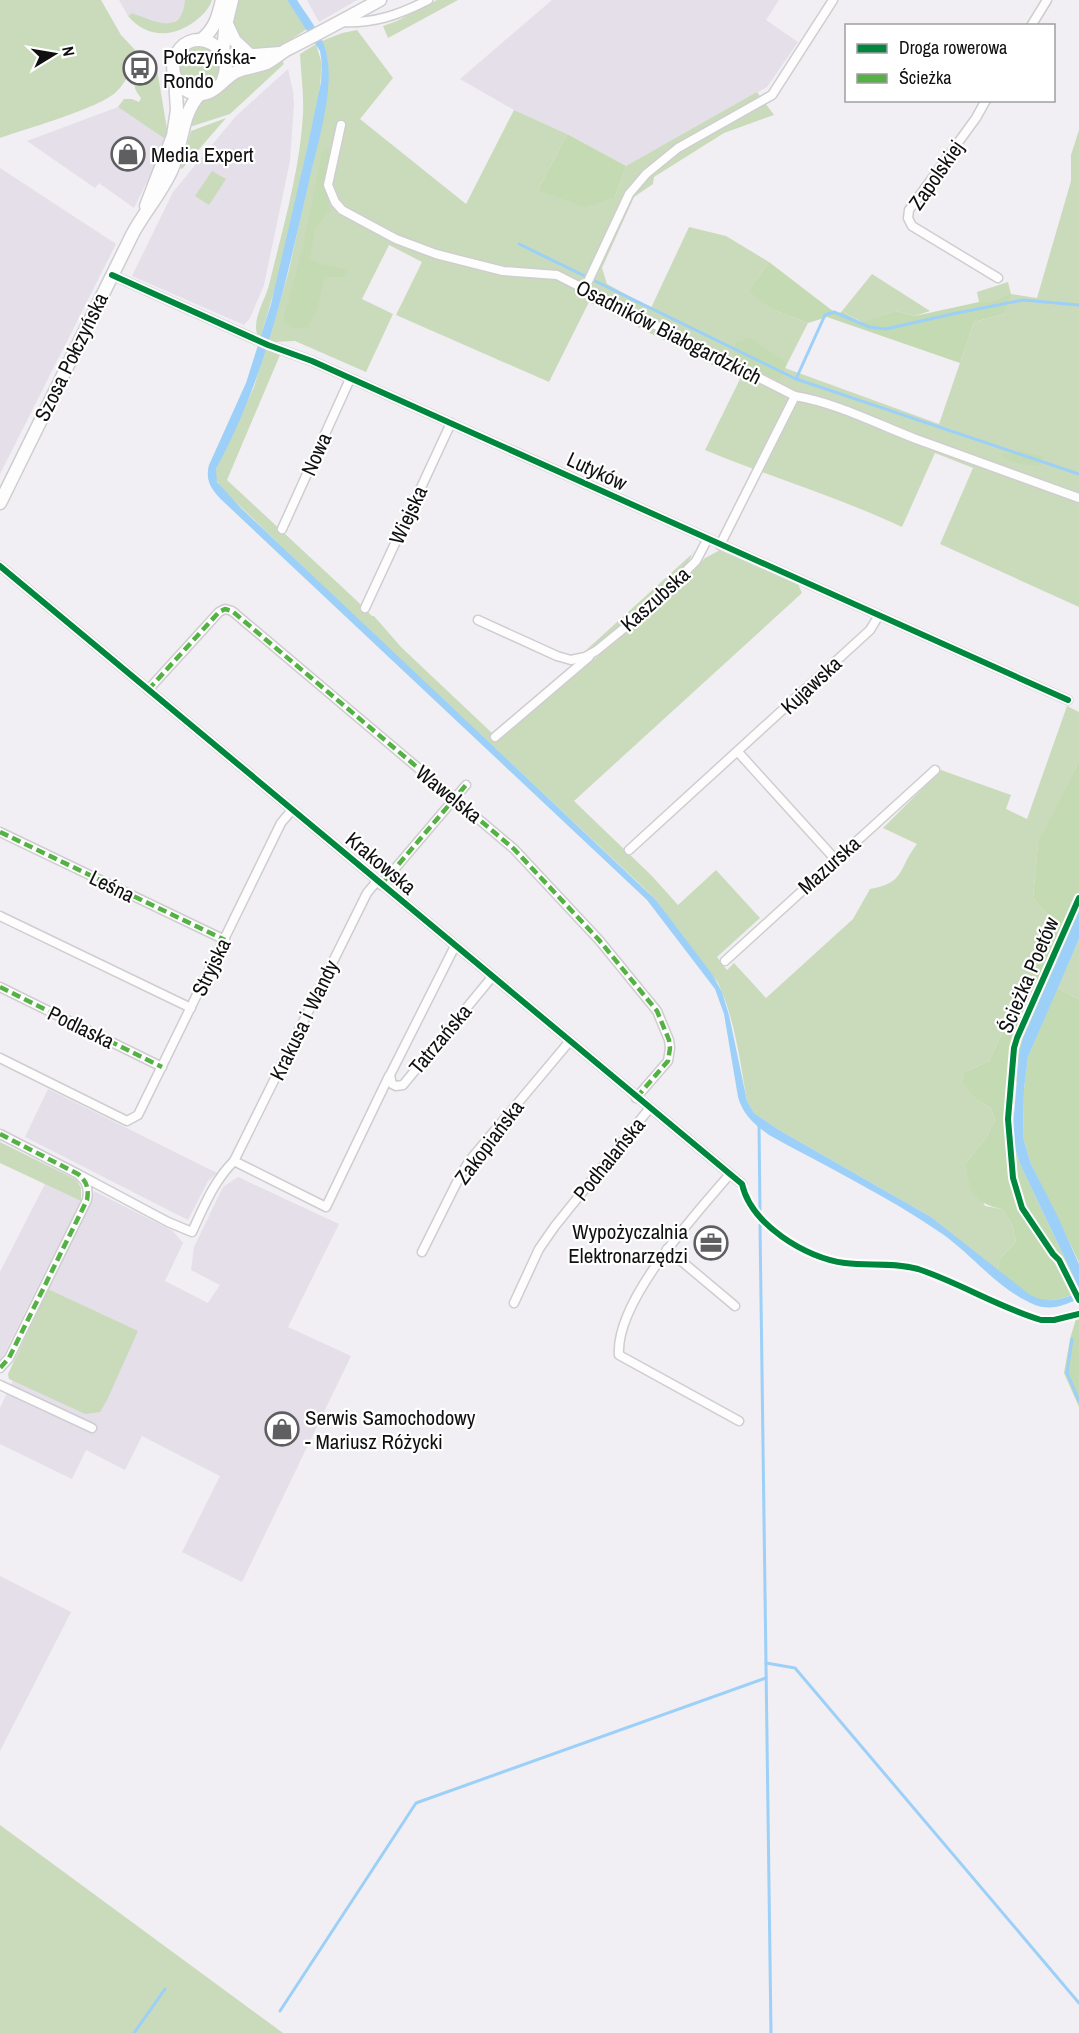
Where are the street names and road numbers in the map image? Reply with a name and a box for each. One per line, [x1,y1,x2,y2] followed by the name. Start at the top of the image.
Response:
[902,135,970,215] street label: Zapolskiej
[571,273,767,391] street label: Osadników Białogardzkich
[27,287,115,426] street label: Szosa Połczyńska
[294,428,338,480] street label: Nowa
[562,445,632,498] street label: Lutyków
[382,481,434,549] street label: Wiejska
[614,560,696,638] street label: Kaszubska
[774,649,848,721] street label: Kujawska
[410,758,489,830] street label: Wawelska
[339,825,423,901] street label: Krakowska
[792,829,867,901] street label: Mazurska
[85,863,140,909] street label: Leśna
[991,912,1066,1037] street label: Ścieżka Poetów
[185,933,238,1001] street label: Stryjska
[262,955,346,1085] street label: Krakusa i Wandy
[402,997,478,1080] street label: Tatrzańska
[43,998,120,1056] street label: Podlaska
[448,1094,530,1190] street label: Zakopiańska
[566,1111,652,1207] street label: Podhalańska

